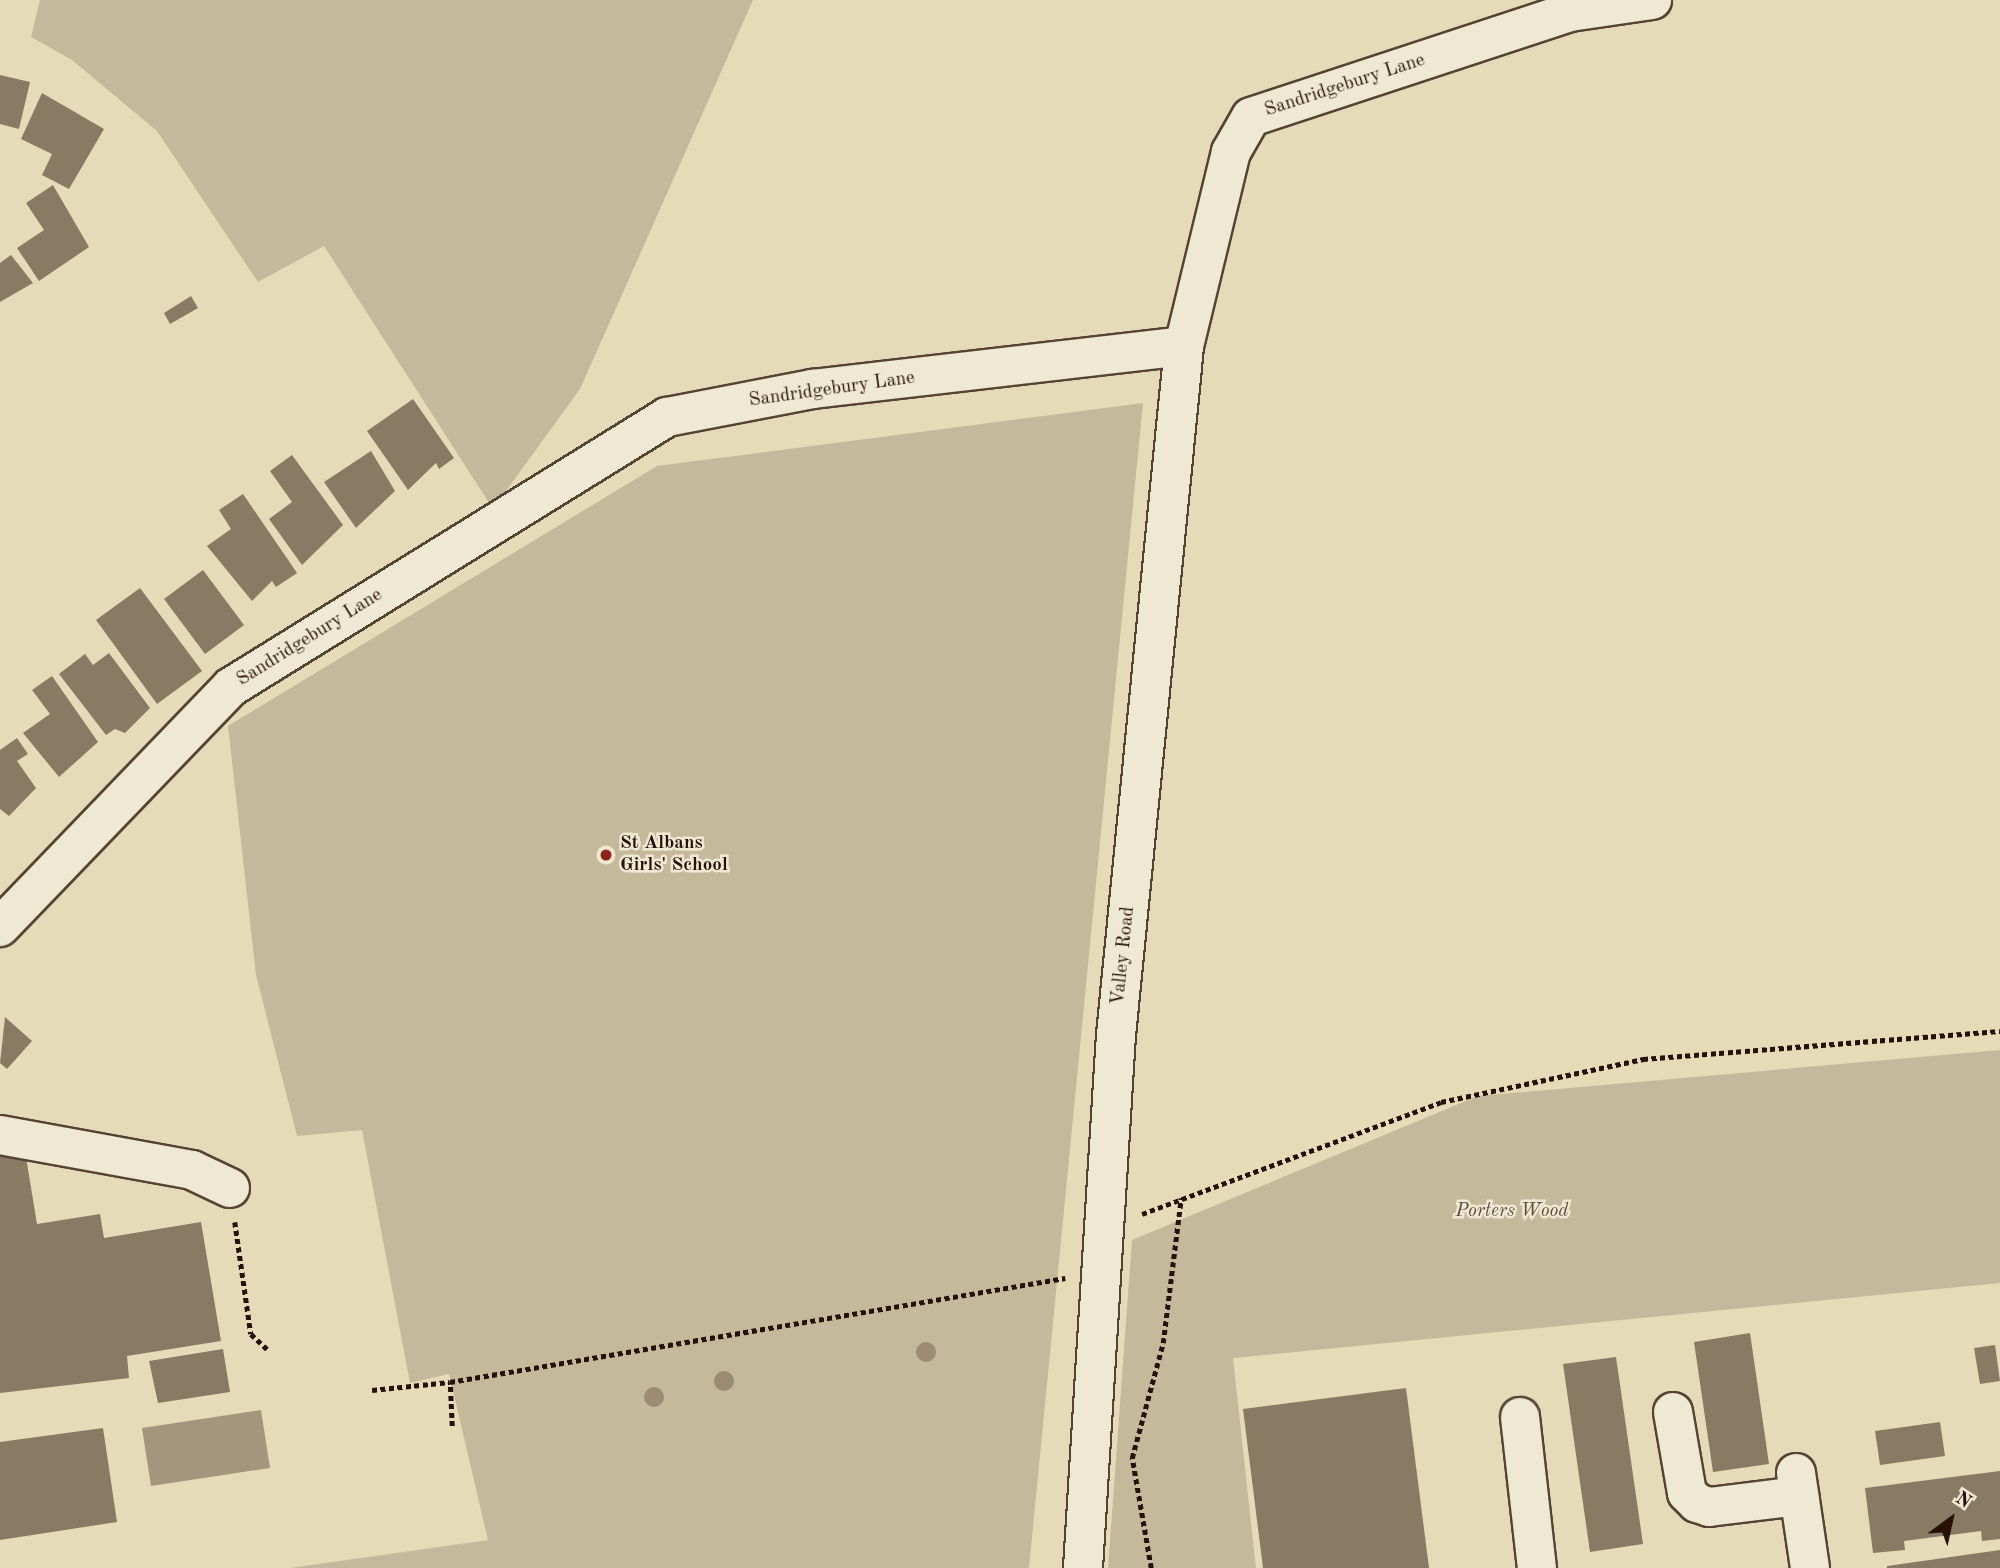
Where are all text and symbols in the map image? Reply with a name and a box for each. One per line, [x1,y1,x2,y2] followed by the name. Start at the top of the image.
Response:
[1262,49,1428,123] street label: Sandridgebury Lane
[748,367,916,413] street label: Sandridgebury Lane
[233,584,387,692] street label: Sandridgebury Lane
[620,833,728,877] place label: St Albans Girls' School
[598,847,614,863] marker: St Albans Girls' School
[1107,905,1141,1007] street label: Valley Road
[1456,1201,1568,1223] park label: Porters Wood
[1916,1484,1986,1554] north arrow
[1951,1489,1974,1513] text: N

